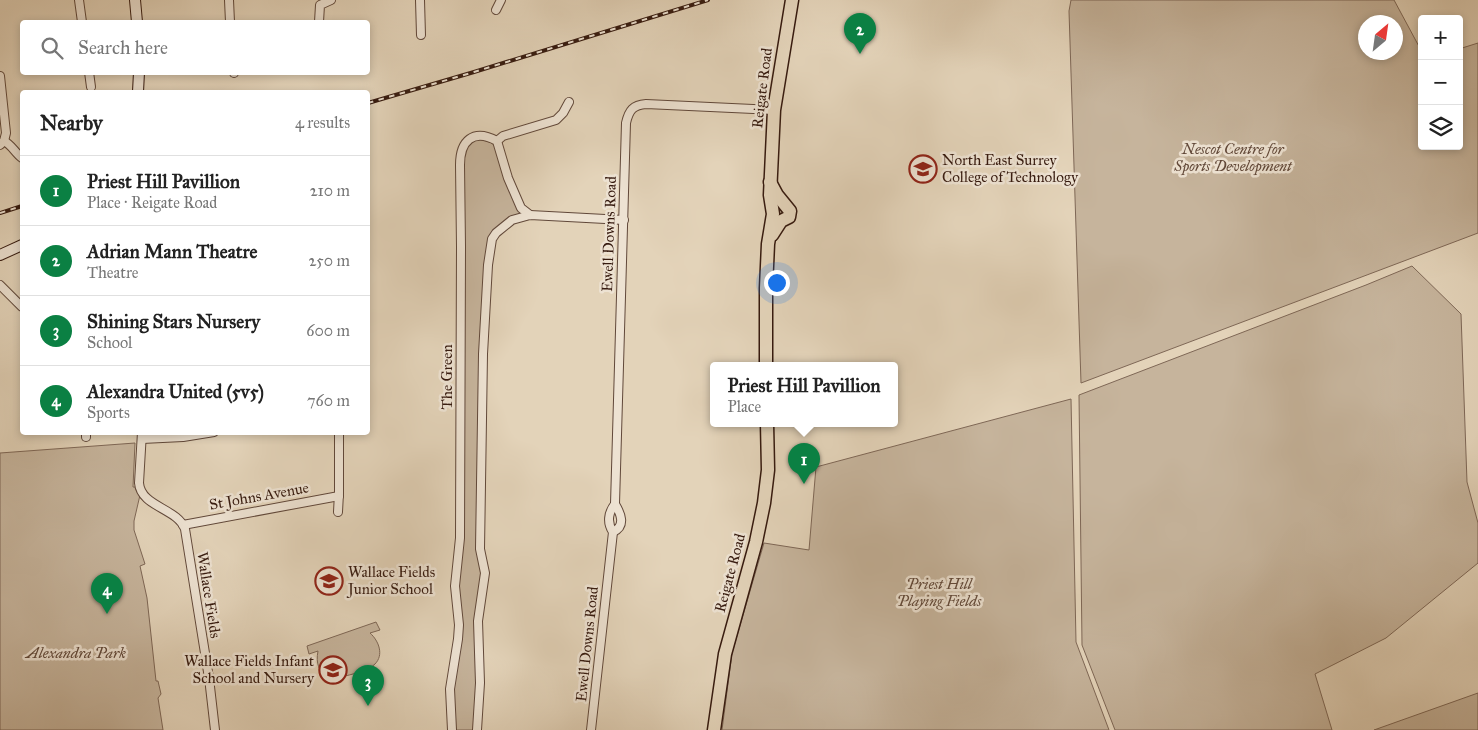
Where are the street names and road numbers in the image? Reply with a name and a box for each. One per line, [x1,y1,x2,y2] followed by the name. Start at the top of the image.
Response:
[748,46,776,129] street label: Reigate Road
[598,175,620,292] street label: Ewell Downs Road
[438,344,456,410] street label: The Green
[208,478,310,515] street label: St Johns Avenue
[711,531,749,614] street label: Reigate Road
[193,551,225,639] street label: Wallace Fields
[572,585,602,703] street label: Ewell Downs Road

